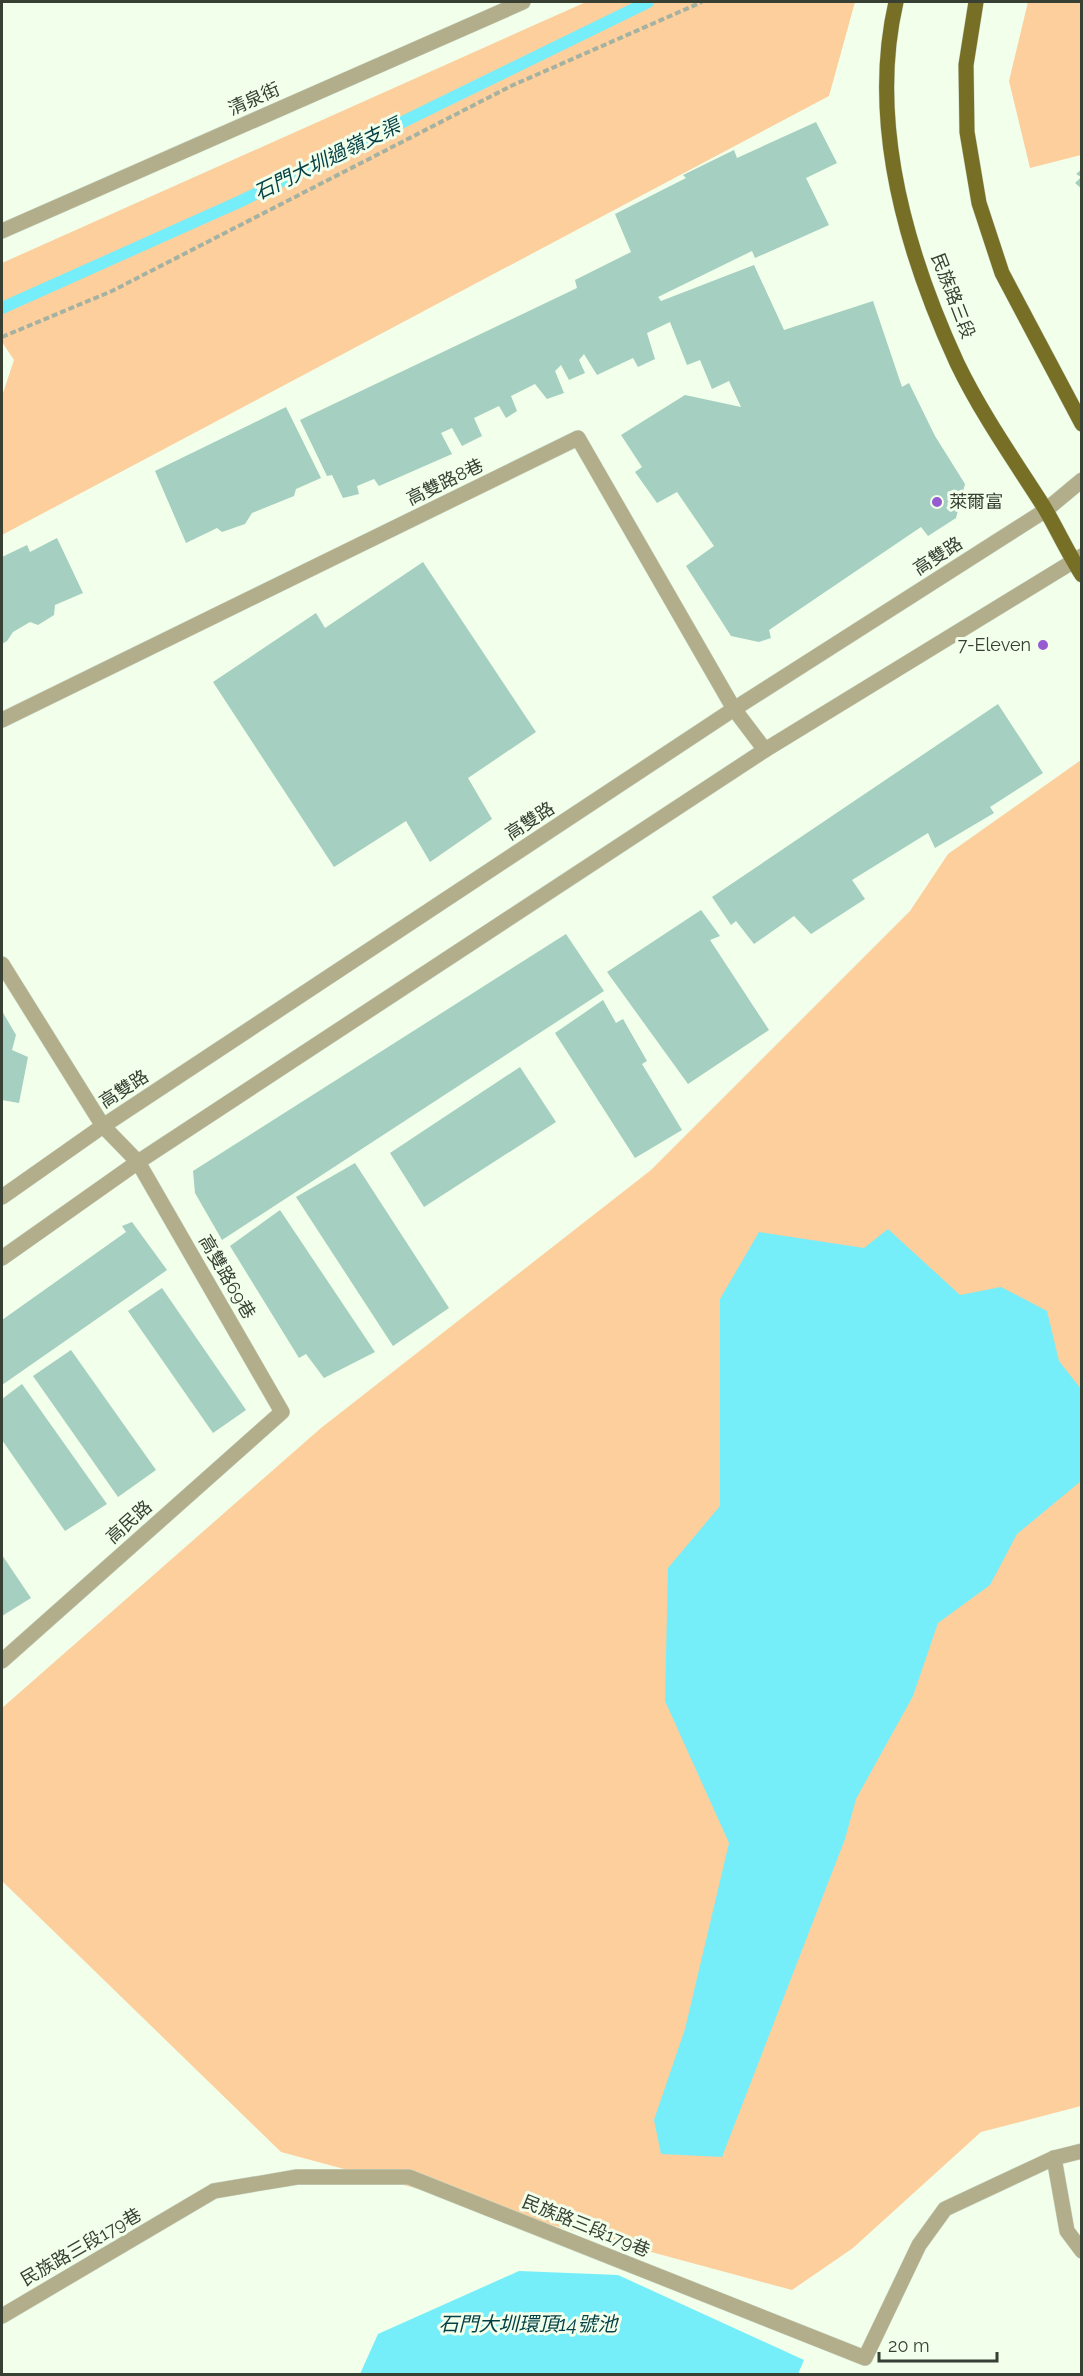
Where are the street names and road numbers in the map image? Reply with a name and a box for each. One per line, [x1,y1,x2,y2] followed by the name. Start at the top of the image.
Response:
[225,78,283,119] street label: 清泉街
[928,250,979,342] street label: 民族路三段
[403,454,487,509] street label: 高雙路8巷
[909,532,966,579] street label: 高雙路
[501,797,558,844] street label: 高雙路
[95,1065,152,1112] street label: 高雙路
[195,1231,260,1322] street label: 高雙路69巷
[102,1496,156,1547] street label: 高民路
[519,2190,653,2261] street label: 民族路三段179巷
[17,2204,145,2290] street label: 民族路三段179巷

